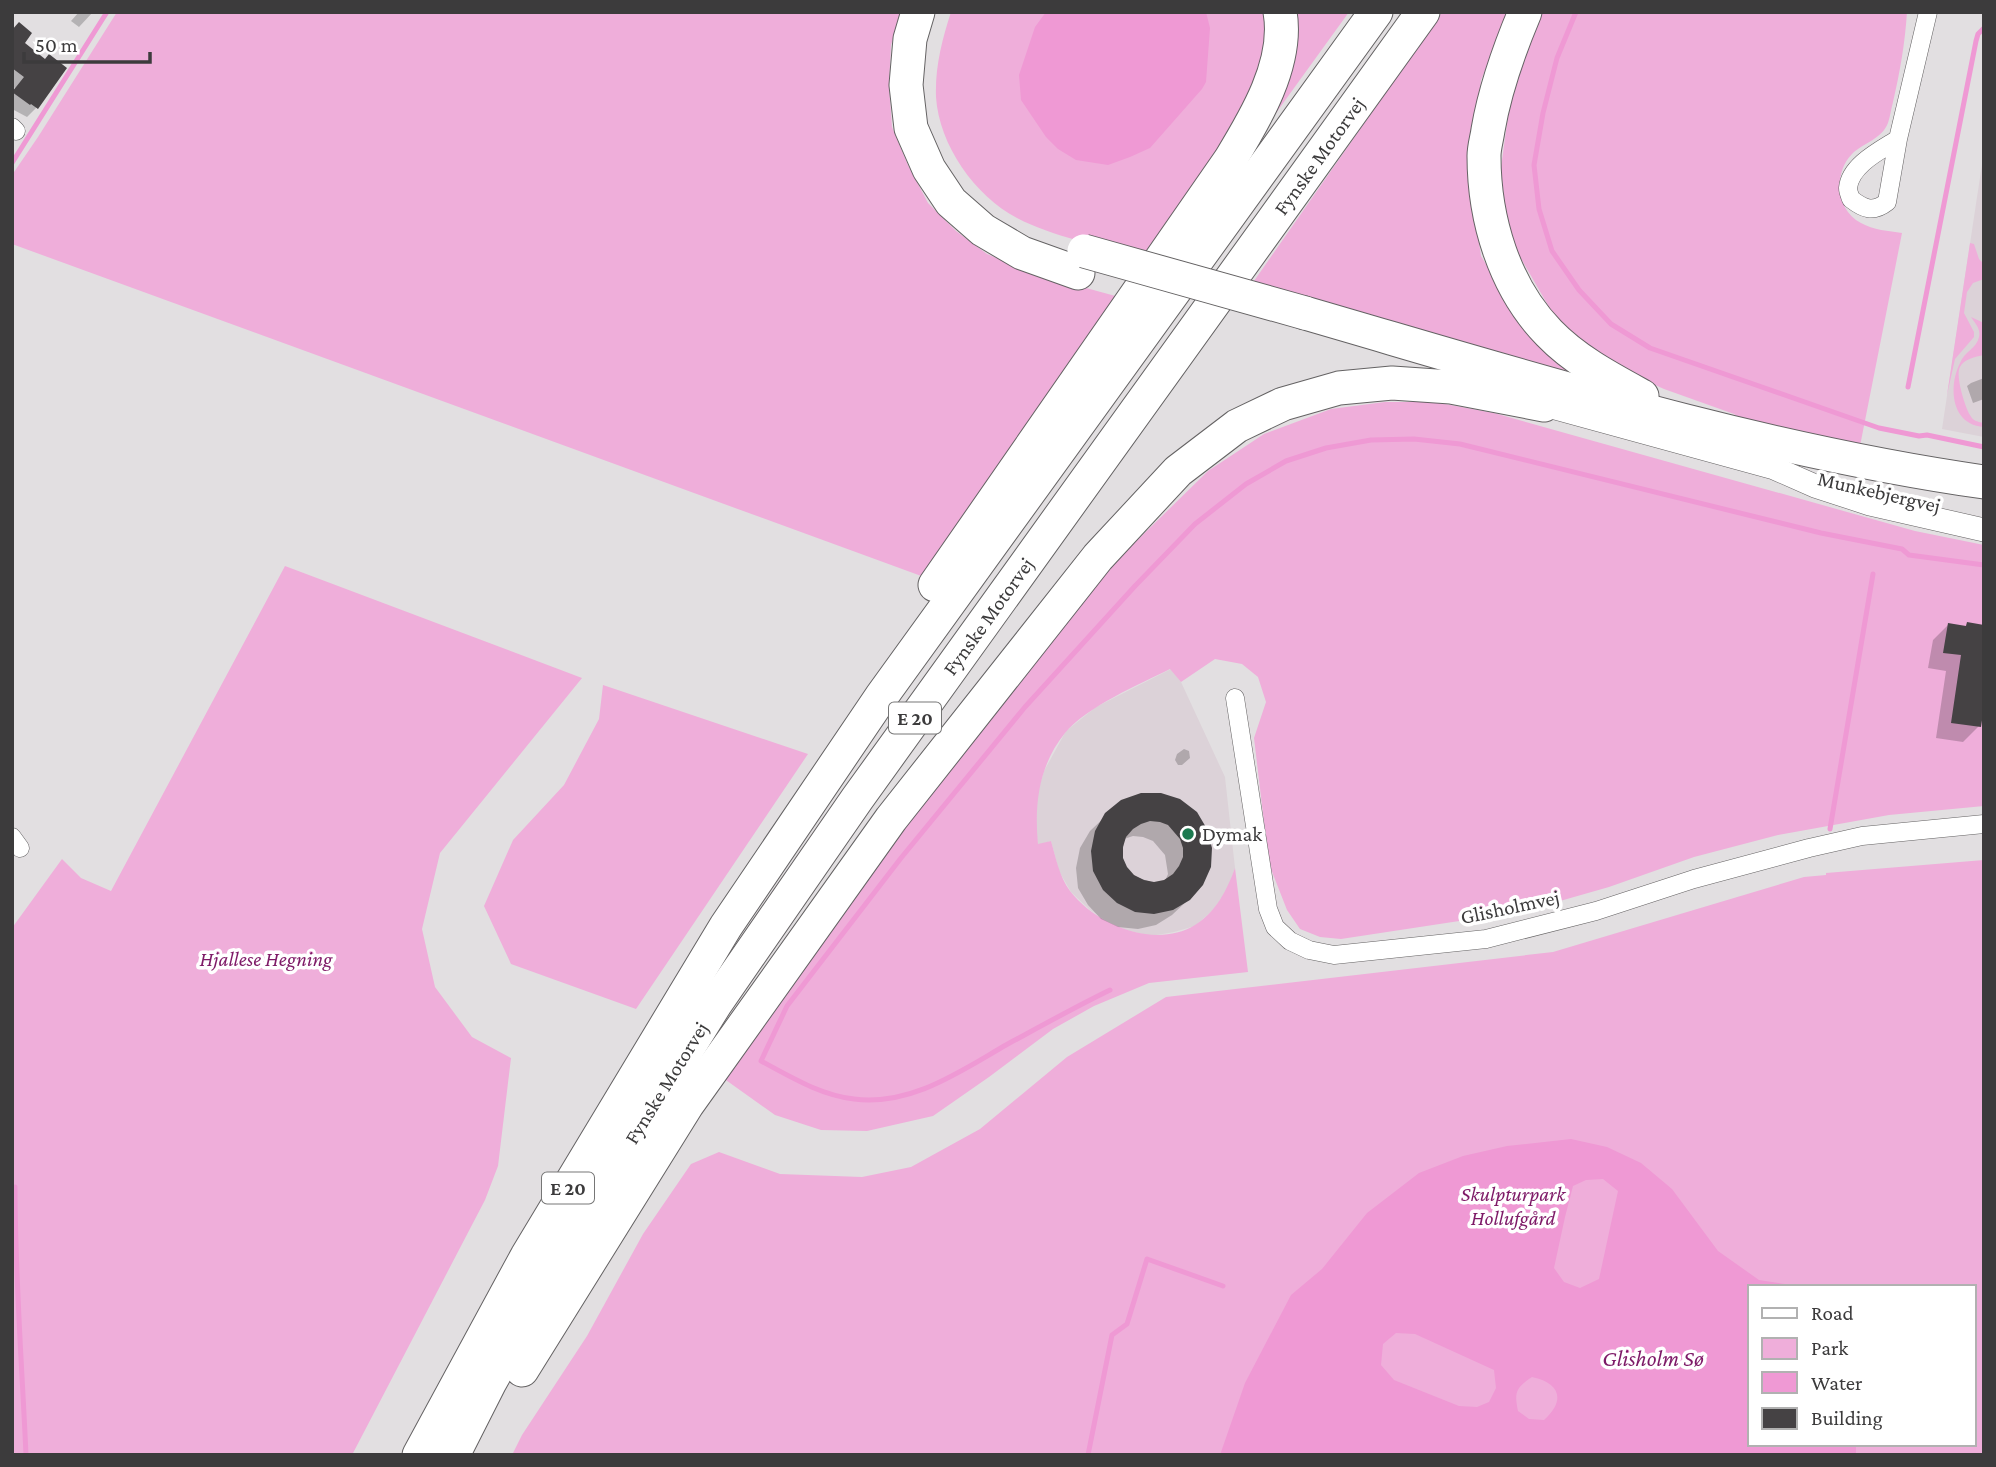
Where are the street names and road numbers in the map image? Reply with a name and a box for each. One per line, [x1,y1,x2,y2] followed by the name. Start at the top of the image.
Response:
[1269,93,1370,220] street label: Fynske Motorvej
[1815,466,1943,518] street label: Munkebjergvej
[938,553,1039,680] street label: Fynske Motorvej
[889,702,941,734] road number: E 20
[1458,885,1562,929] street label: Glisholmvej
[619,1018,713,1148] street label: Fynske Motorvej
[542,1172,594,1204] road number: E 20

